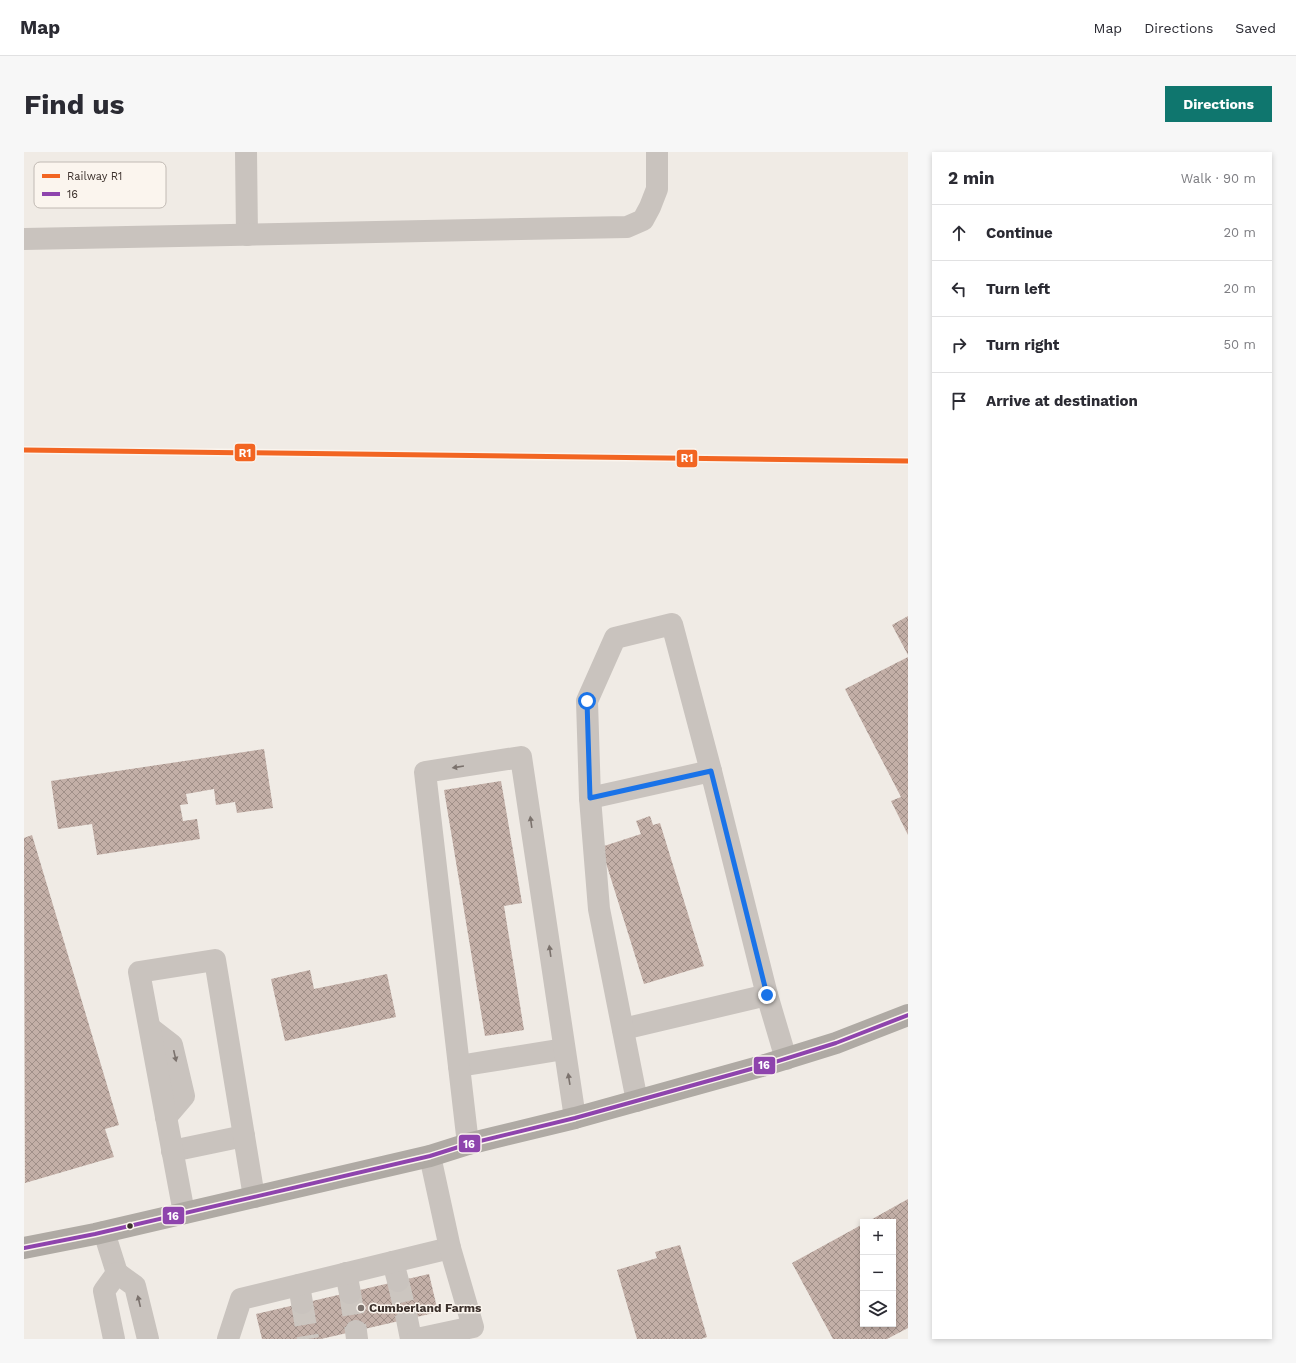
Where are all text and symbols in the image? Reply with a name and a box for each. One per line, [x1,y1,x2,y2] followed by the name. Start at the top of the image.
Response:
[20,16,60,39] text: Map
[1094,20,1122,36] text: Map
[1144,20,1213,36] text: Directions
[1235,20,1276,36] text: Saved
[1165,86,1272,122] button: Directions
[24,88,124,121] text: Find us
[34,162,166,208] legend
[948,168,994,188] text: 2 min
[67,170,122,183] text: Railway R1
[1181,171,1256,186] text: Walk · 90 m
[67,188,78,201] text: 16
[948,222,970,244] icon: ahead
[986,224,1053,242] text: Continue
[1224,225,1256,240] text: 20 m
[948,278,970,300] icon: left
[986,280,1050,298] text: Turn left
[1224,281,1256,296] text: 20 m
[948,334,970,356] icon: right
[986,336,1059,354] text: Turn right
[1224,337,1256,352] text: 50 m
[948,390,970,412] icon: arrive
[986,392,1138,410] text: Arrive at destination
[234,443,256,462] line badge: R1
[239,447,251,460] text: R1
[676,449,698,468] line badge: R1
[681,452,693,465] text: R1
[578,692,596,710] route start
[452,764,464,770] one-way arrow
[528,816,534,828] one-way arrow
[547,945,553,957] one-way arrow
[758,986,776,1004] route end
[172,1049,178,1062] one-way arrow
[753,1056,776,1075] line badge: 16
[758,1059,770,1072] text: 16
[566,1073,572,1086] one-way arrow
[458,1134,481,1153] line badge: 16
[463,1138,475,1151] text: 16
[162,1206,185,1225] line badge: 16
[167,1210,179,1223] text: 16
[860,1219,896,1327] map controls
[860,1219,896,1255] button: +
[125,1221,135,1231] unlabelled marker
[860,1255,896,1291] button: −
[860,1291,896,1327] button: layers
[135,1295,141,1307] one-way arrow
[369,1301,482,1315] place label: Cumberland Farms
[356,1303,366,1313] marker: Cumberland Farms

